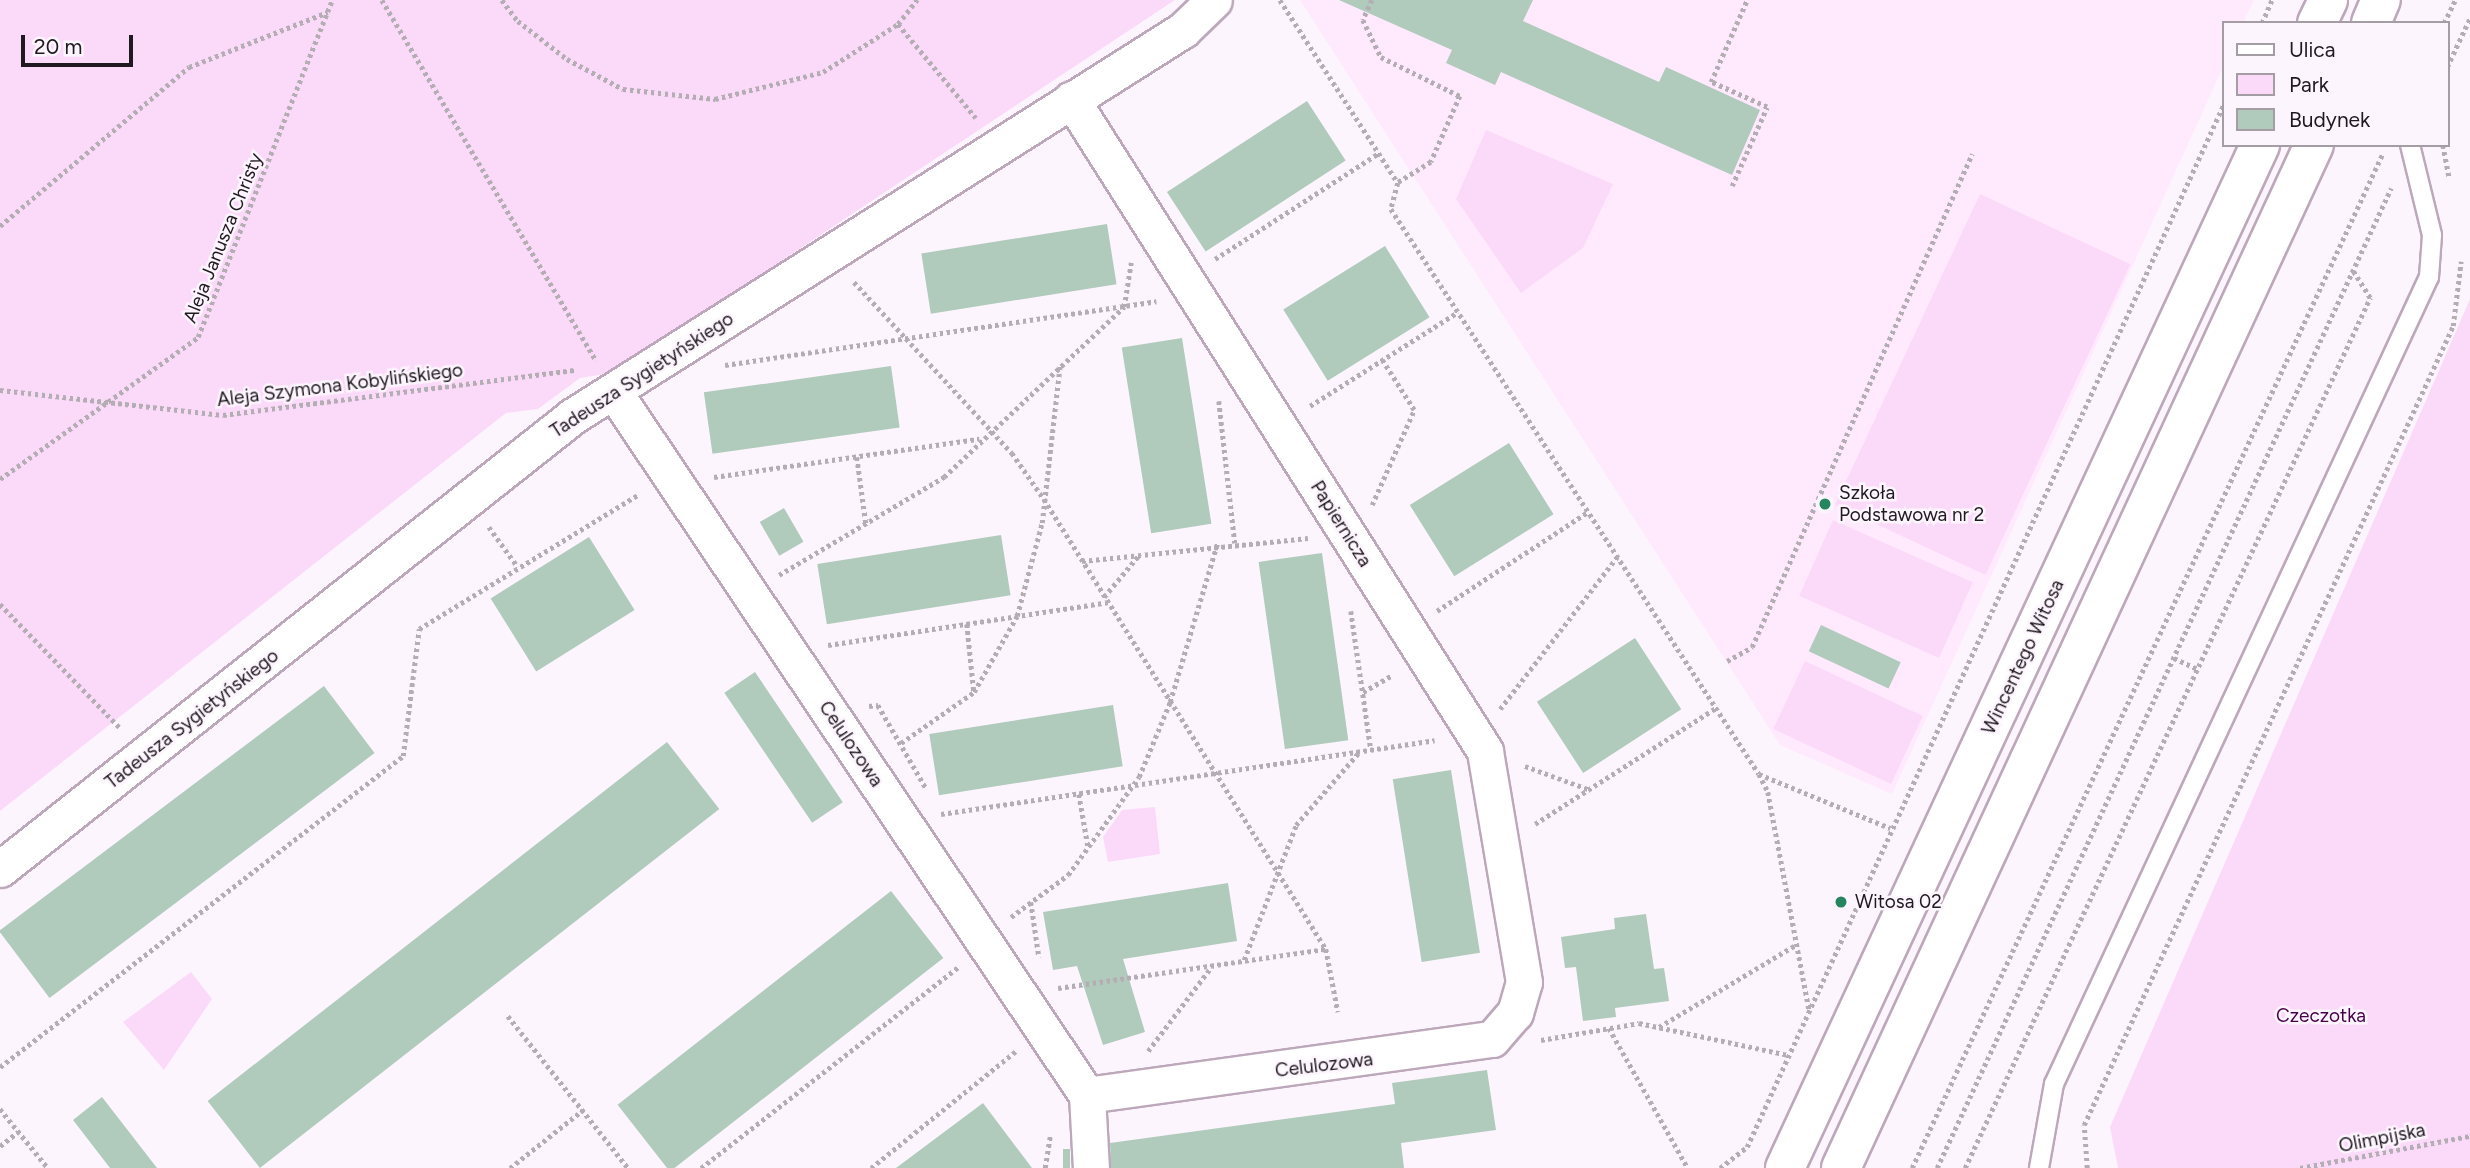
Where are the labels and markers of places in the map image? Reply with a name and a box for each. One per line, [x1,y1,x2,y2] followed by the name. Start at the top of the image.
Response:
[1839,482,1984,526] place label: Szkoła Podstawowa nr 2
[1817,496,1833,512] marker: Szkoła Podstawowa nr 2
[1855,891,1942,913] place label: Witosa 02
[1833,894,1849,910] marker: Witosa 02

